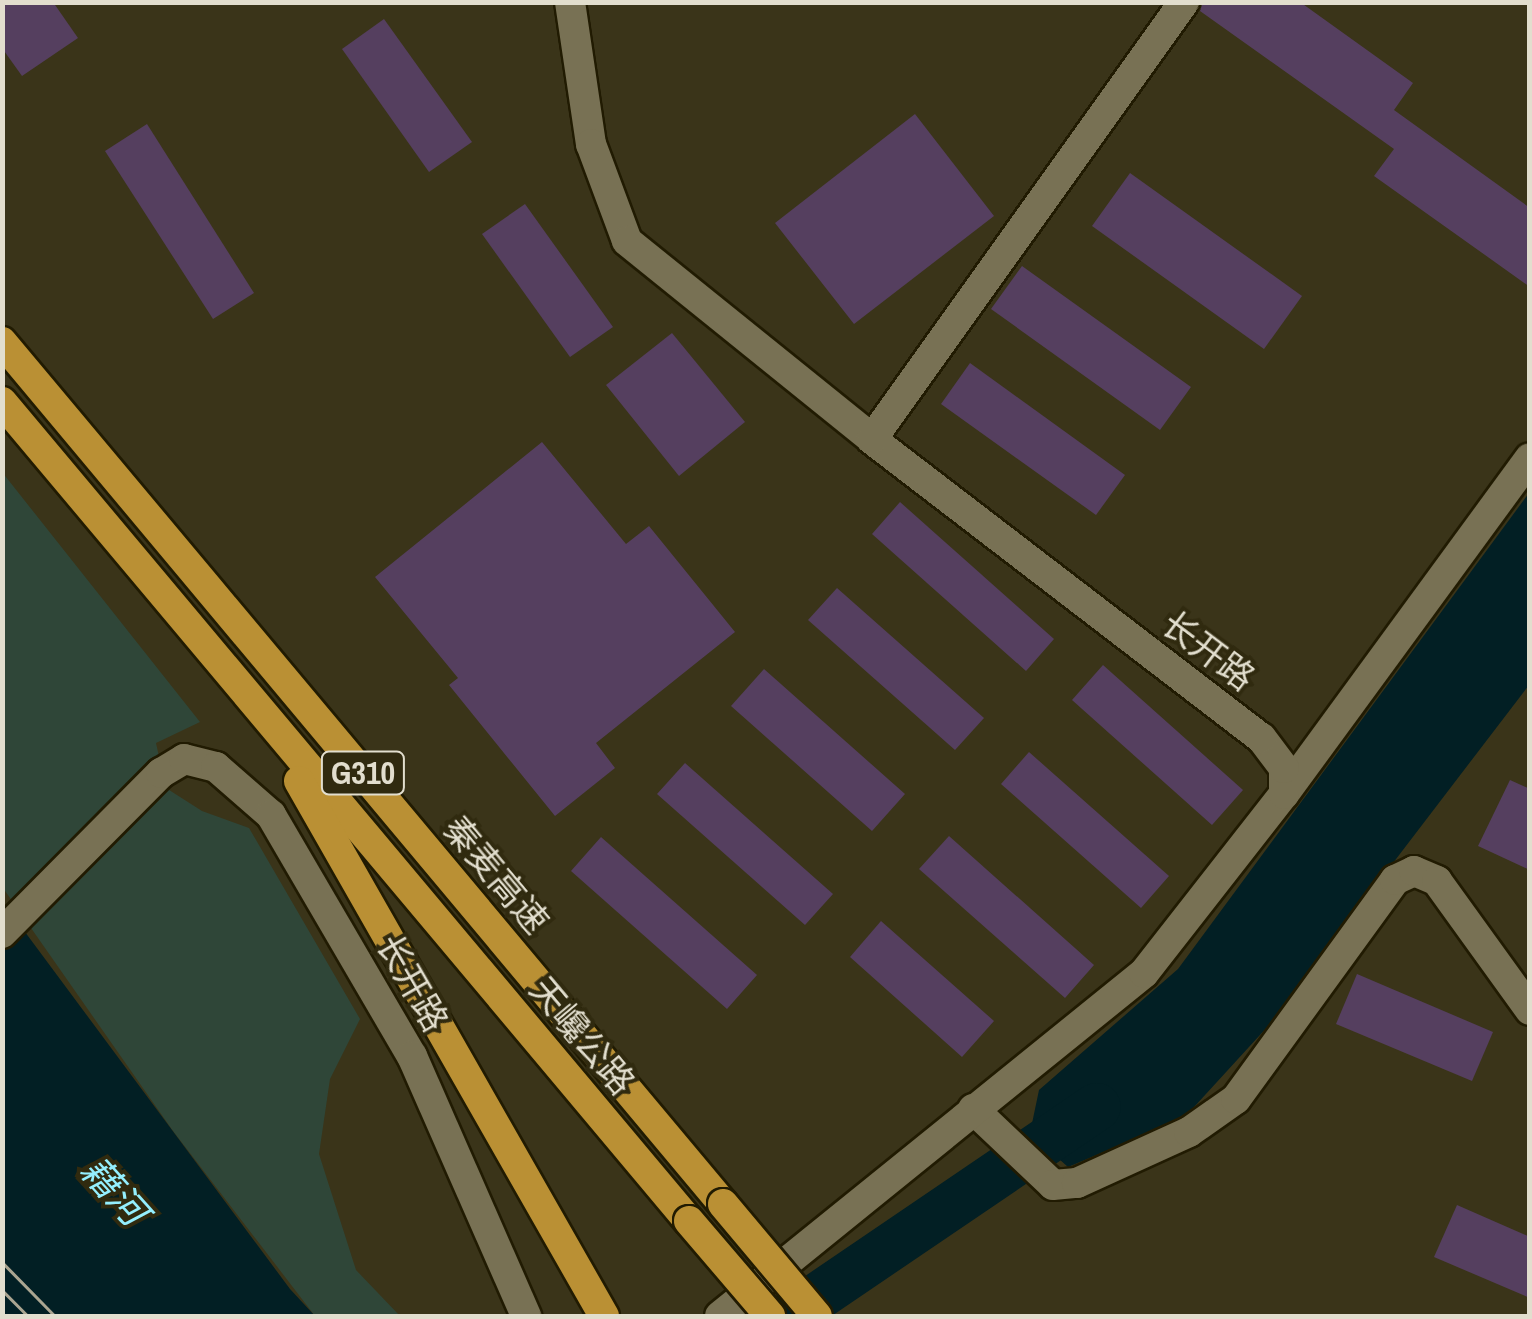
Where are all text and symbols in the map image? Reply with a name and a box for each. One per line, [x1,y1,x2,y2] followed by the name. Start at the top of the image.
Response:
[1153,603,1263,699] street label: 长开路
[320,746,406,800] road number: G310
[435,808,557,942] street label: 秦麦高速
[368,927,456,1039] street label: 长开路
[521,969,643,1103] street label: 天巉公路
[72,1148,156,1234] water label: 藉河

